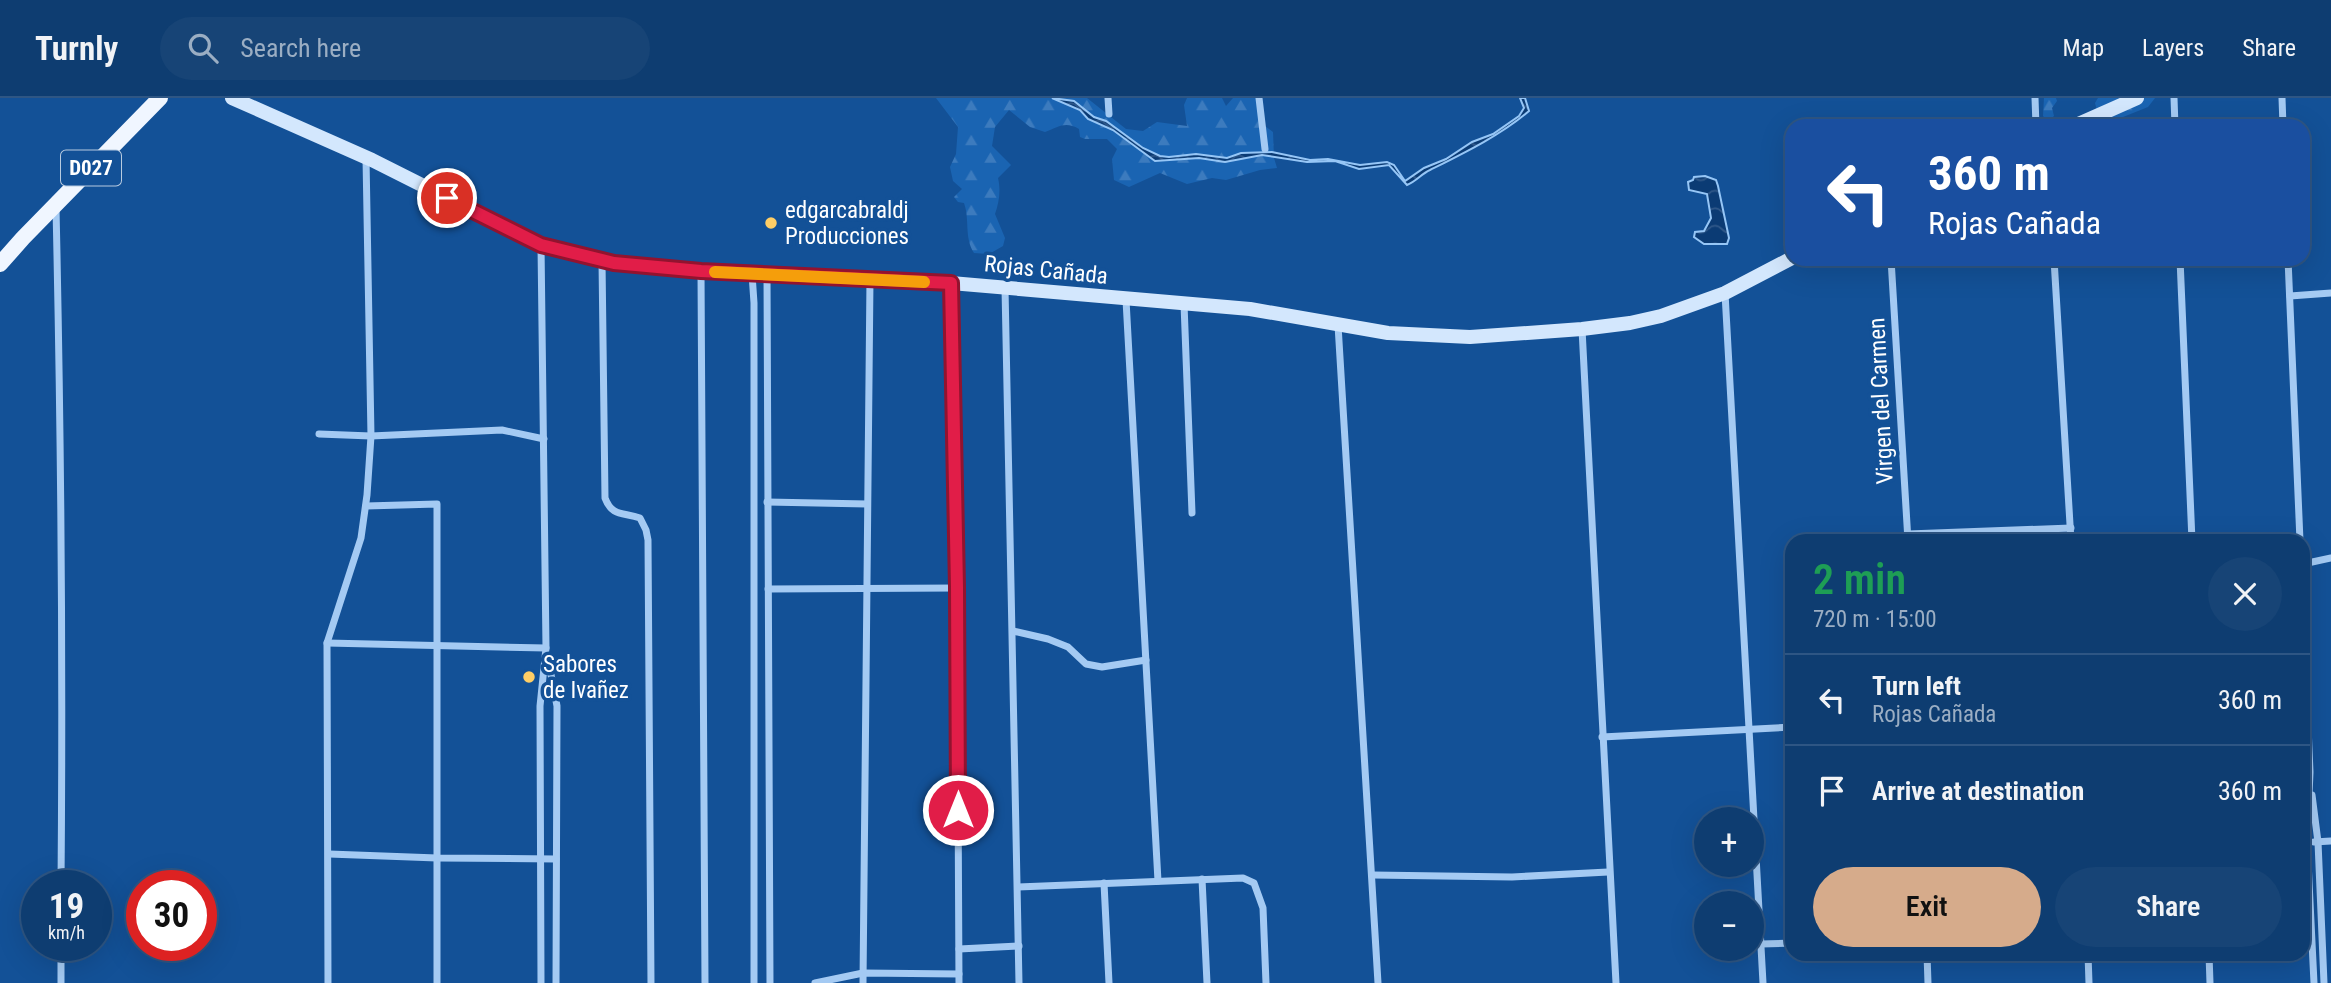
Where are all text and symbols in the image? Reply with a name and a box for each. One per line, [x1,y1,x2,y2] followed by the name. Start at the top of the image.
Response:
[160,17,650,80] search box
[35,29,118,68] text: Turnly
[184,29,222,67] icon: search
[240,33,361,63] text: Search here
[2063,34,2104,62] text: Map
[2142,34,2204,62] text: Layers
[2242,34,2296,62] text: Share
[1928,145,2050,202] text: 360 m
[1813,147,1904,238] icon: left
[61,150,121,186] road number: D027
[417,168,477,228] pin
[428,179,466,217] icon: arrive
[785,197,909,250] place label: edgarcabraldj Producciones
[1928,204,2101,242] text: Rojas Cañada
[763,215,779,231] marker: edgarcabraldj Producciones
[983,250,1109,290] street label: Rojas Cañada
[1863,317,1899,485] street label: Virgen del Carmen
[1813,555,1906,604] text: 2 min
[2208,557,2282,631] button: close
[1813,606,1937,633] text: 720 m · 15:00
[543,651,629,704] place label: Sabores de Ivañez
[521,669,537,685] marker: Sabores de Ivañez
[1872,671,1961,701] text: Turn left
[1813,681,1851,719] icon: left
[2218,685,2282,715] text: 360 m
[1872,701,1996,728] text: Rojas Cañada
[1813,772,1851,810] icon: arrive
[921,773,995,847] position arrow
[1872,776,2084,806] text: Arrive at destination
[2218,776,2282,806] text: 360 m
[1694,807,1764,961] map controls
[1694,807,1764,877] button: +
[1813,867,2041,947] button: Exit
[2055,867,2282,947] button: Share
[126,870,217,961] speed limit sign: 30
[49,886,84,927] text: 19
[1694,891,1764,961] button: −
[48,922,85,943] text: km/h

